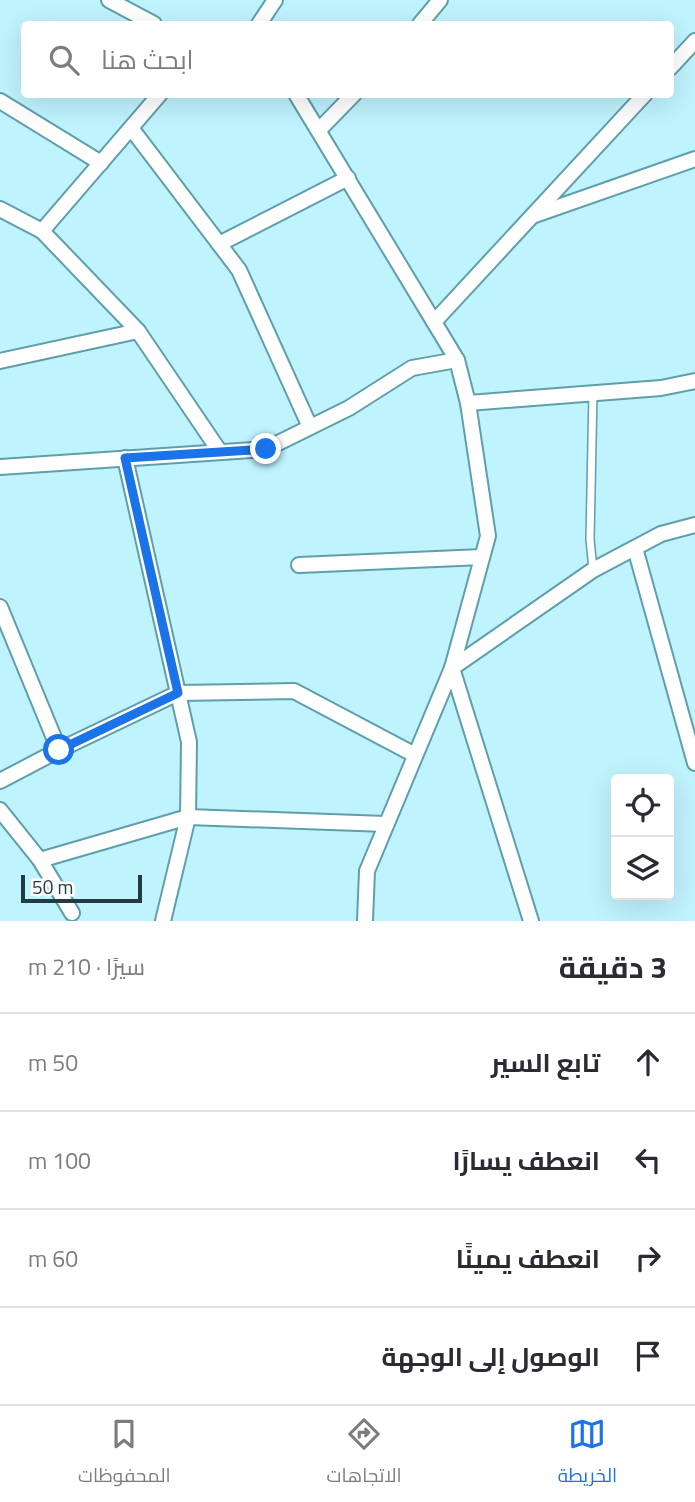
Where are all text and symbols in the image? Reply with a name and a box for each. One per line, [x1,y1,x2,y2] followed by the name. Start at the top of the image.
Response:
[21,21,674,98] search box
[101,40,194,79] text: ابحث هنا
[45,41,83,79] icon: search
[250,433,281,464] route end
[43,734,74,765] route start
[611,774,674,900] map controls
[611,774,674,837] button: locate
[611,837,674,900] button: layers
[21,872,142,904] scale bar
[32,872,73,901] text: 50 m
[559,944,667,990] text: 3 دقيقة
[28,949,145,984] text: سيرًا · 210 m
[491,1043,600,1082] text: تابع السير
[629,1043,667,1081] icon: ahead
[28,1045,78,1080] text: 50 m
[452,1141,600,1180] text: انعطف يسارًا
[629,1141,667,1179] icon: left
[28,1143,91,1178] text: 100 m
[456,1239,600,1278] text: انعطف يمينًا
[629,1239,667,1277] icon: right
[28,1241,78,1276] text: 60 m
[381,1337,600,1376] text: الوصول إلى الوجهة
[629,1337,667,1375] icon: arrive
[78,1415,171,1493] tab: المحفوظات
[326,1415,402,1493] tab: الاتجاهات
[558,1415,617,1493] tab: الخريطة

